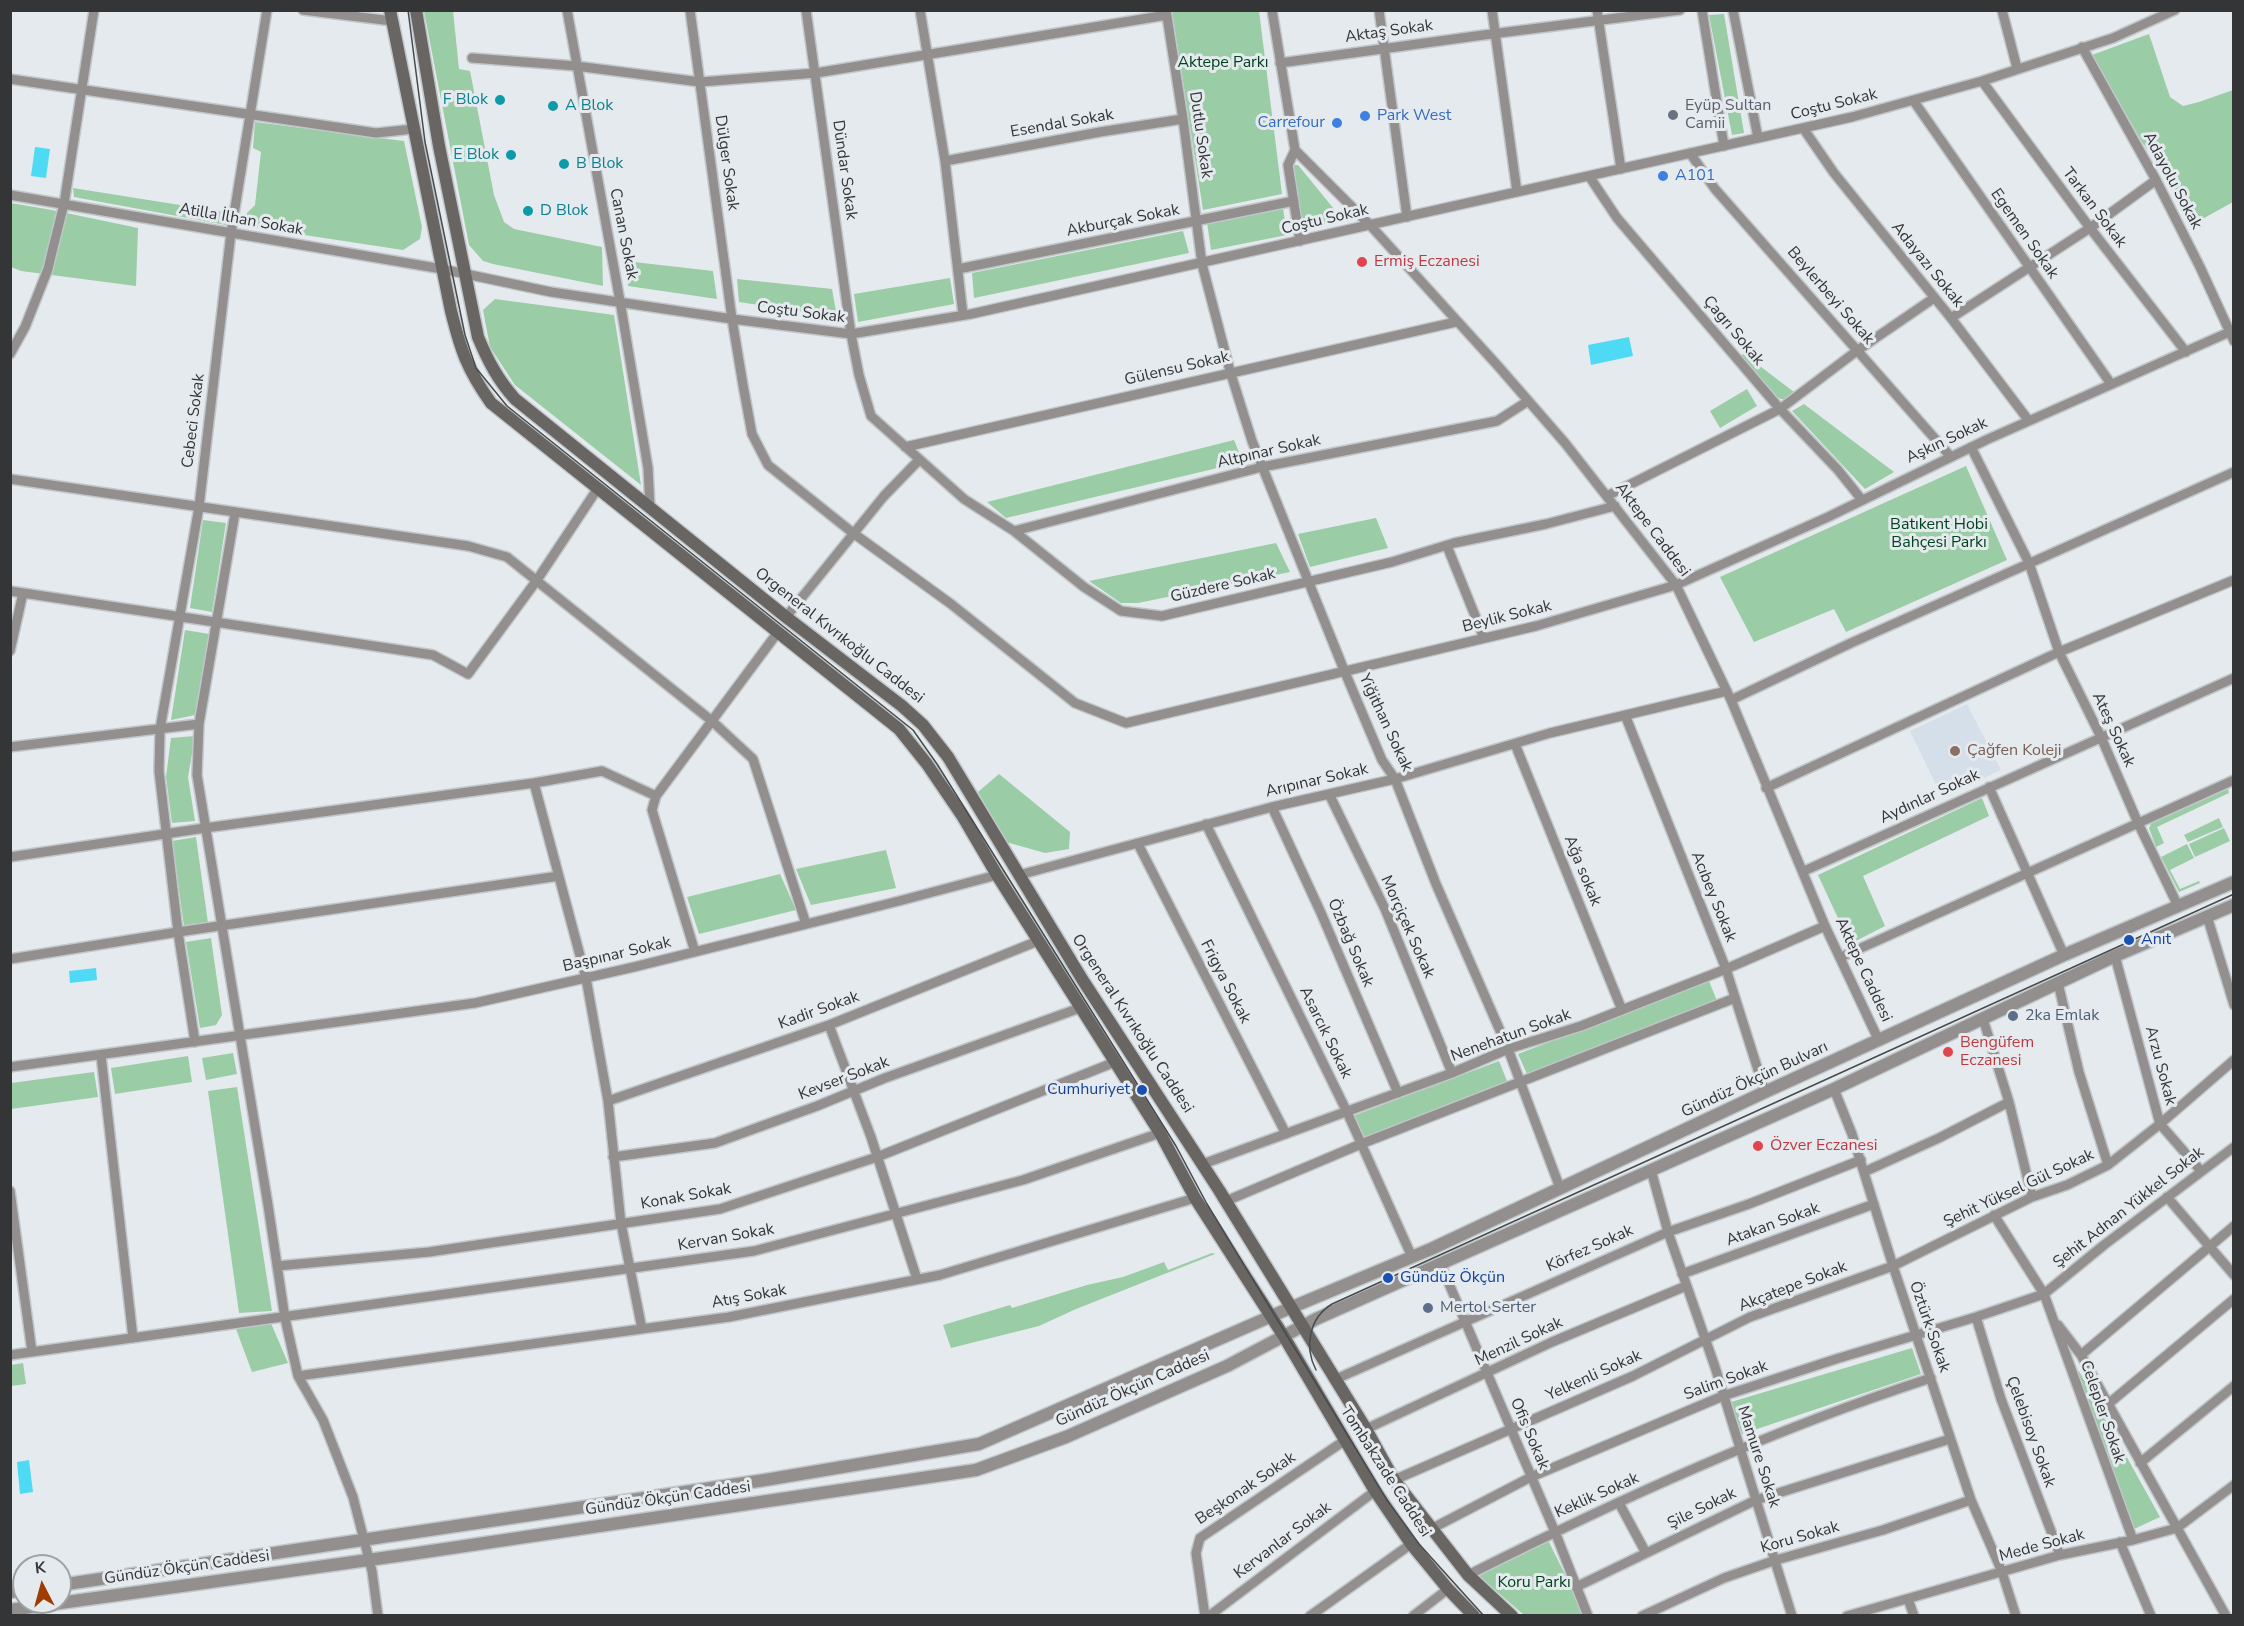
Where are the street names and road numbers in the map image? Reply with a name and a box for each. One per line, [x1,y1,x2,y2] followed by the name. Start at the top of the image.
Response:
[1344,16,1434,48] street label: Aktaş Sokak
[1789,85,1879,125] street label: Coştu Sokak
[1184,90,1216,180] street label: Dutlu Sokak
[1009,105,1115,143] street label: Esendal Sokak
[710,114,742,212] street label: Dülger Sokak
[827,119,861,221] street label: Dündar Sokak
[2138,129,2206,233] street label: Adayolu Sokak
[2058,164,2130,252] street label: Tarkan Sokak
[1986,185,2062,283] street label: Egemen Sokak
[605,187,641,281] street label: Canan Sokak
[177,200,305,240] street label: Atilla İlhan Sokak
[1065,201,1181,241] street label: Akburçak Sokak
[1280,201,1370,239] street label: Coştu Sokak
[1887,218,1967,312] street label: Adayazı Sokak
[1782,243,1878,349] street label: Beylerbeyi Sokak
[1698,292,1768,370] street label: Çagrı Sokak
[756,298,846,328] street label: Coştu Sokak
[1123,348,1231,390] street label: Gülensu Sokak
[179,373,209,469] street label: Cebeci Sokak
[1903,414,1991,468] street label: Aşkın Sokak
[1215,431,1323,473] street label: Altpınar Sokak
[1610,479,1694,581] street label: Aktepe Caddesi
[751,564,927,708] street label: Orgeneral Kıvrıkoğlu Caddesi
[1169,565,1277,607] street label: Güzdere Sokak
[1460,597,1554,637] street label: Beylik Sokak
[1354,671,1416,775] street label: Yiğithan Sokak
[2087,689,2139,771] street label: Ateş Sokak
[1264,760,1370,802] street label: Arıpınar Sokak
[1877,766,1983,828] street label: Aydınlar Sokak
[1559,833,1605,909] street label: Ağa sokak
[1686,849,1740,945] street label: Acıbey Sokak
[1376,873,1438,981] street label: Morçiçek Sokak
[1323,896,1377,990] street label: Özbağ Sokak
[1830,915,1896,1025] street label: Aktepe Caddesi
[1067,931,1197,1117] street label: Orgeneral Kıvrıkoğlu Caddesi
[561,933,673,977] street label: Başpınar Sokak
[1196,937,1254,1027] street label: Frigya Sokak
[1295,984,1355,1082] street label: Asarcık Sokak
[776,988,862,1034] street label: Kadir Sokak
[1448,1005,1574,1067] street label: Nenehatun Sokak
[2140,1024,2180,1108] street label: Arzu Sokak
[1679,1038,1831,1122] street label: Gündüz Ökçün Bulvarı
[796,1053,892,1105] street label: Kevser Sokak
[2050,1143,2208,1273] street label: Şehit Adnan Yükkel Sokak
[1941,1146,2097,1232] street label: Şehit Yüksel Gül Sokak
[639,1180,733,1214] street label: Konak Sokak
[1724,1199,1822,1251] street label: Atakan Sokak
[676,1220,776,1256] street label: Kervan Sokak
[1544,1221,1636,1277] street label: Körfez Sokak
[1736,1258,1850,1316] street label: Akçatepe Sokak
[1904,1279,1954,1375] street label: Öztürk Sokak
[710,1281,788,1313] street label: Atış Sokak
[1472,1313,1566,1371] street label: Menzil Sokak
[1053,1346,1213,1432] street label: Gündüz Ökçün Caddesi
[1543,1346,1645,1406] street label: Yelkenli Sokak
[1682,1357,1770,1405] street label: Salim Sokak
[2075,1358,2129,1466] street label: Celepler Sokak
[2001,1374,2059,1490] street label: Çelebisoy Sokak
[1505,1395,1553,1473] street label: Ofis Sokak
[1336,1403,1434,1541] street label: Tombakzade Caddesi
[1732,1404,1784,1510] street label: Mamure Sokak
[1192,1448,1300,1530] street label: Beşkonak Sokak
[1552,1469,1642,1523] street label: Keklik Sokak
[584,1478,752,1520] street label: Gündüz Ökçün Caddesi
[1665,1484,1739,1534] street label: Şile Sokak
[1231,1498,1335,1584] street label: Kervanlar Sokak
[1759,1518,1841,1558] street label: Koru Sokak
[1997,1525,2087,1567] street label: Mede Sokak
[103,1547,271,1589] street label: Gündüz Ökçün Caddesi

